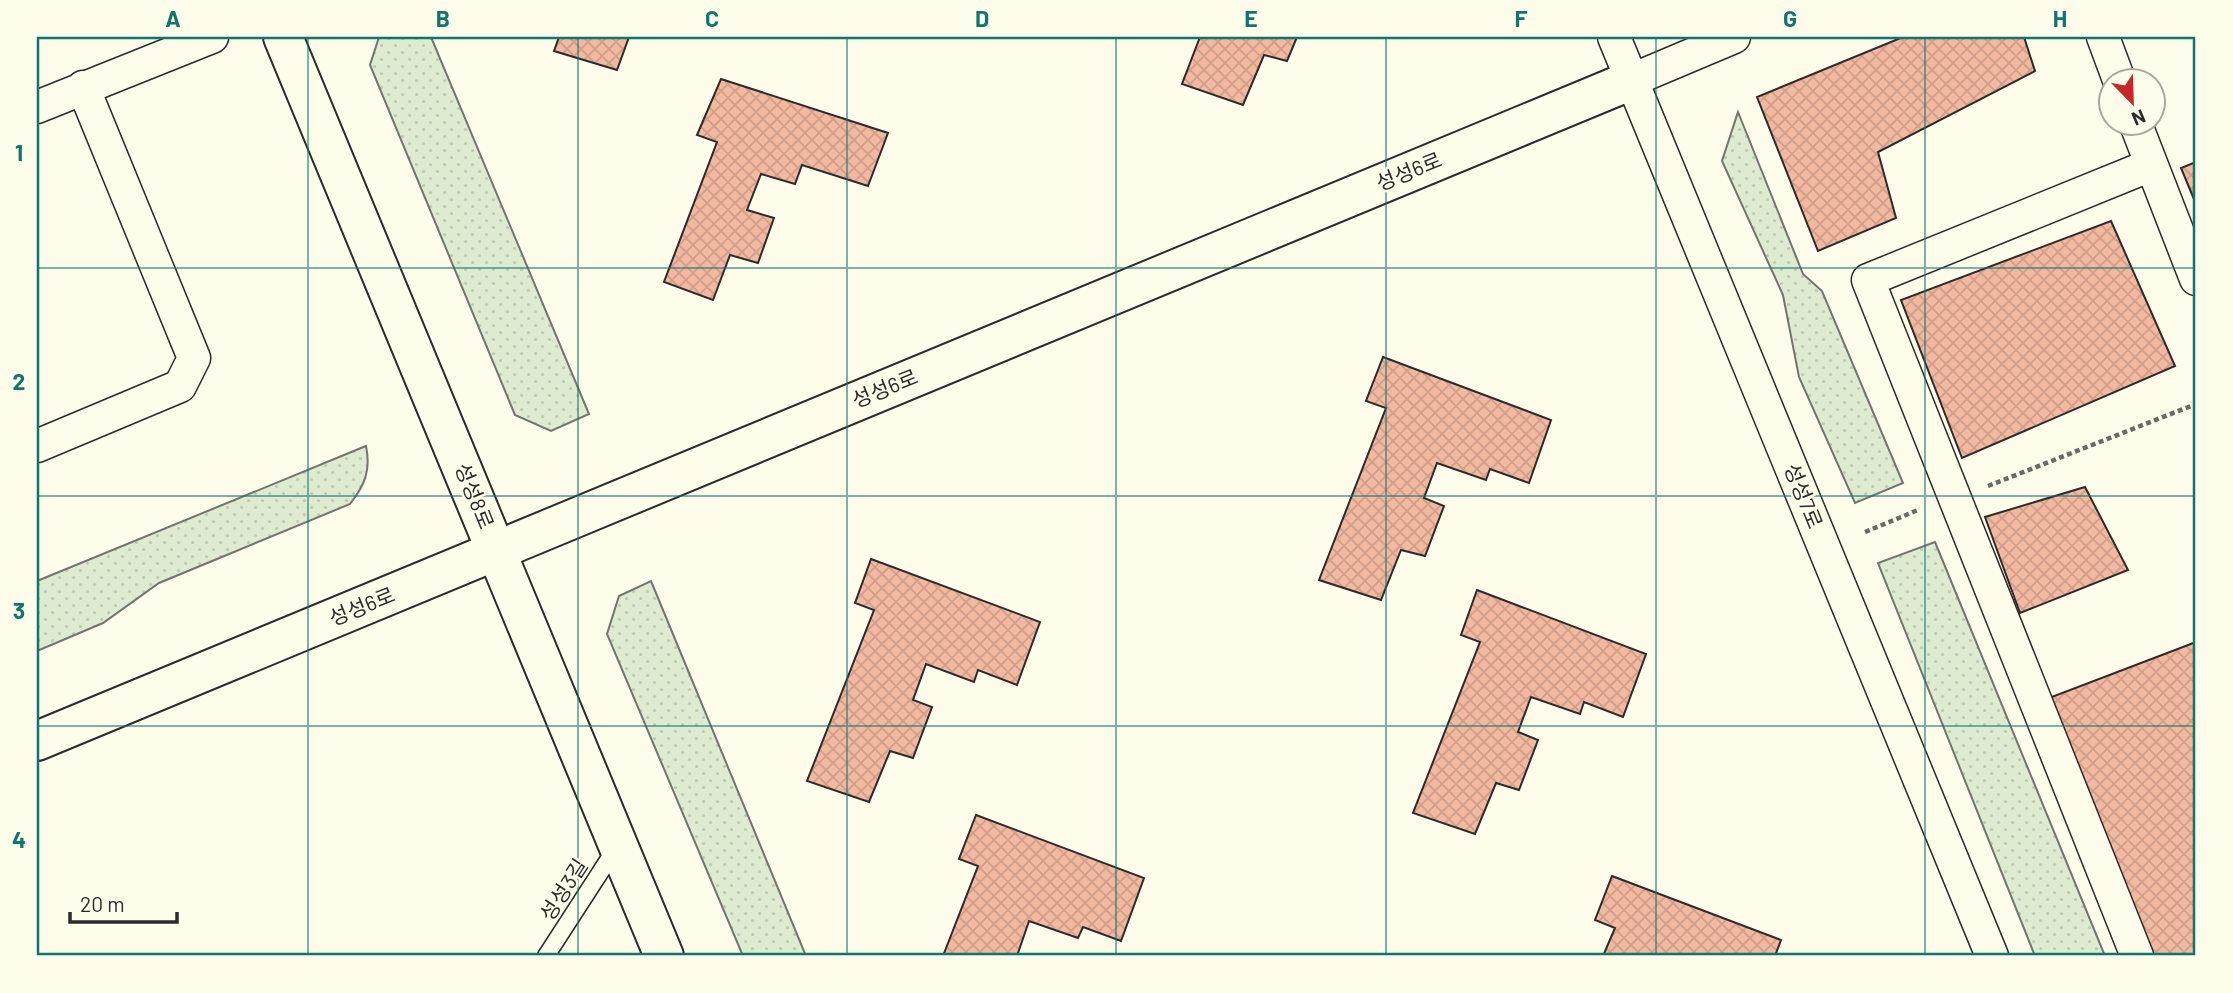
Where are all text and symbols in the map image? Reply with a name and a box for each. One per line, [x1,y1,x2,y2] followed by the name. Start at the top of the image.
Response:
[165,4,181,32] text: A
[436,4,450,32] text: B
[705,4,719,32] text: C
[975,4,989,32] text: D
[1244,4,1258,32] text: E
[1515,4,1528,32] text: F
[1783,4,1797,32] text: G
[2053,4,2067,32] text: H
[2096,66,2166,136] north arrow
[2129,105,2149,131] text: N
[15,138,23,166] text: 1
[1372,146,1445,195] street label: 성성6로
[848,363,921,412] street label: 성성6로
[13,367,25,395] text: 2
[451,459,500,532] street label: 성성8로
[1780,459,1829,532] street label: 성성7로
[325,581,398,630] street label: 성성6로
[13,596,25,624] text: 3
[12,825,26,853] text: 4
[534,854,592,925] street label: 성성3길
[70,881,177,925] scale bar
[80,891,125,916] text: 20 m

